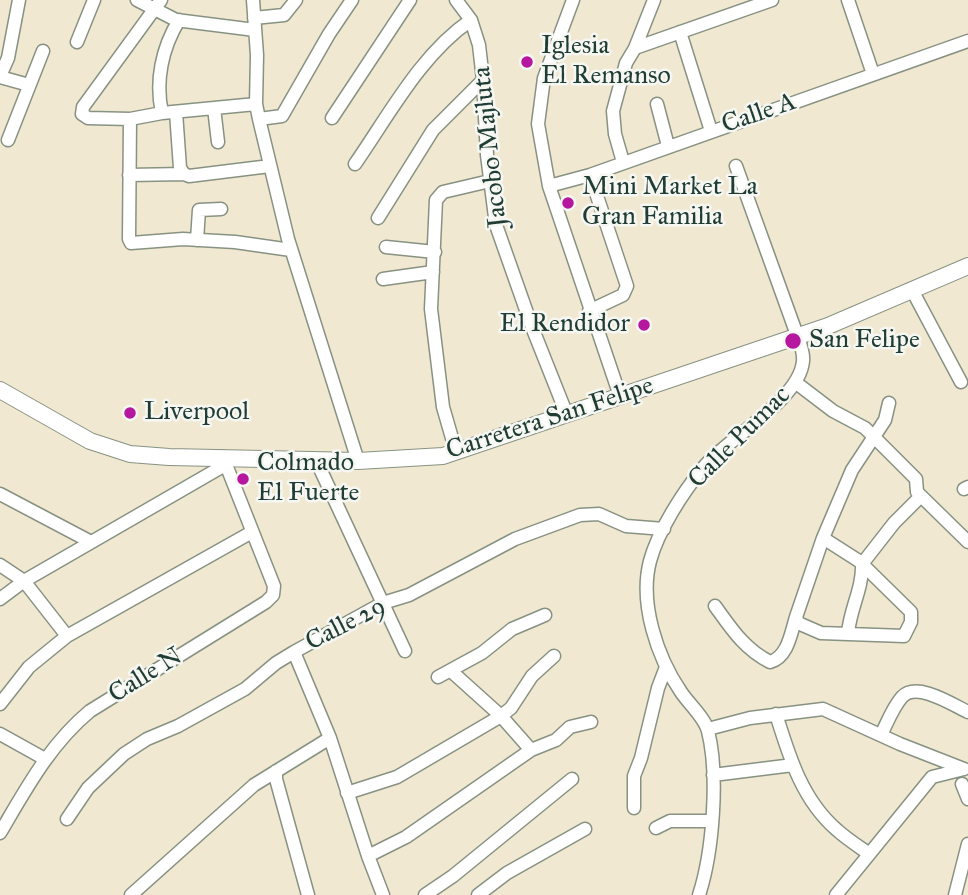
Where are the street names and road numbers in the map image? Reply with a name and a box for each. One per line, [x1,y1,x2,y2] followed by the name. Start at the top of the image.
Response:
[467,65,515,229] street label: Jacobo Majluta
[718,87,800,141] street label: Calle A
[442,371,658,467] street label: Carretera San Felipe
[682,380,798,496] street label: Calle Pumac
[301,592,391,658] street label: Calle 29
[103,641,189,711] street label: Calle N

